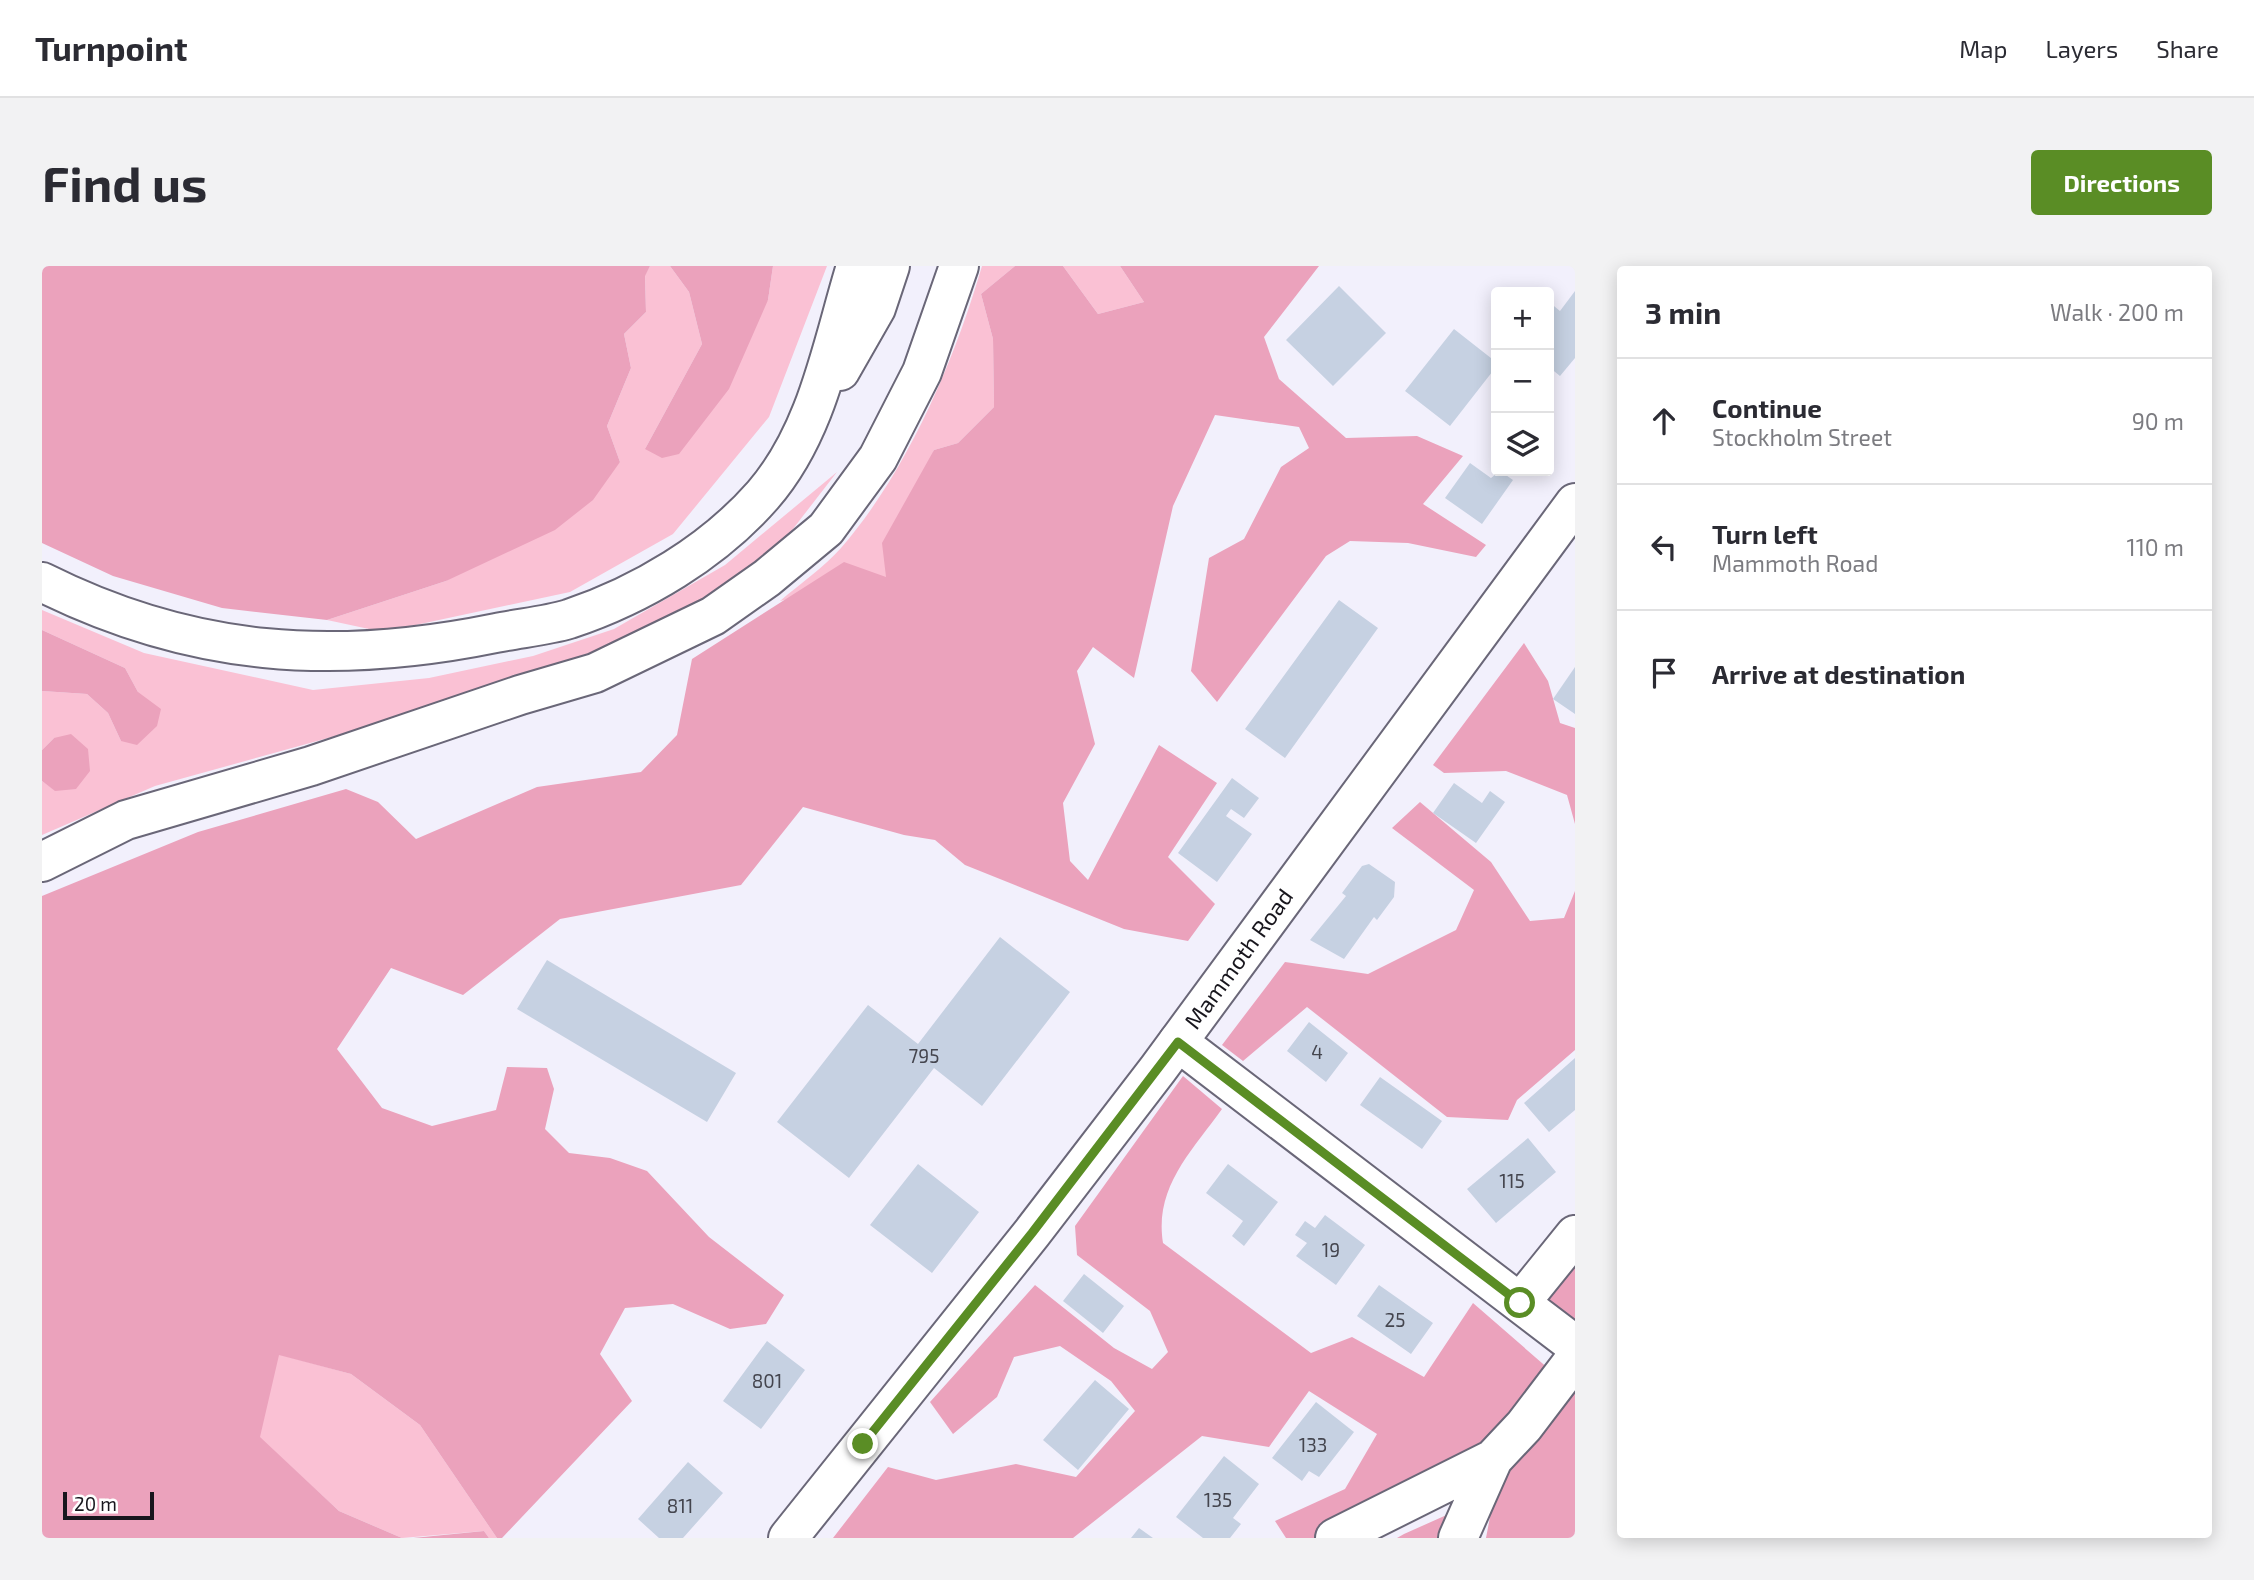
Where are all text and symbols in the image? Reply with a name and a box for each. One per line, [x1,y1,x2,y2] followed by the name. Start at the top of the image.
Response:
[35,28,188,68] text: Turnpoint
[1959,34,2007,63] text: Map
[2045,34,2118,63] text: Layers
[2156,34,2219,63] text: Share
[2031,150,2212,215] button: Directions
[42,153,207,212] text: Find us
[1491,287,1554,476] map controls
[1491,287,1554,350] button: +
[1645,294,1721,330] text: 3 min
[2050,298,2184,326] text: Walk · 200 m
[1491,350,1554,413] button: −
[1712,392,1822,423] text: Continue
[1645,402,1683,440] icon: ahead
[2132,407,2184,435] text: 90 m
[1491,413,1554,476] button: layers
[1712,423,1892,451] text: Stockholm Street
[1712,518,1818,549] text: Turn left
[1645,528,1683,566] icon: left
[2127,533,2184,561] text: 110 m
[1712,549,1878,577] text: Mammoth Road
[1645,654,1683,692] icon: arrive
[1712,658,1965,689] text: Arrive at destination
[1178,883,1298,1034] street label: Mammoth Road
[1311,1040,1323,1063] house number: 4
[909,1044,939,1067] house number: 795
[1499,1169,1525,1192] house number: 115
[1322,1238,1340,1261] house number: 19
[1504,1287,1535,1318] route start
[1385,1308,1405,1331] house number: 25
[752,1369,782,1392] house number: 801
[847,1428,878,1459] route end
[1299,1433,1327,1456] house number: 133
[1204,1488,1232,1511] house number: 135
[63,1489,154,1521] scale bar
[74,1492,117,1515] text: 20 m
[667,1494,693,1517] house number: 811

